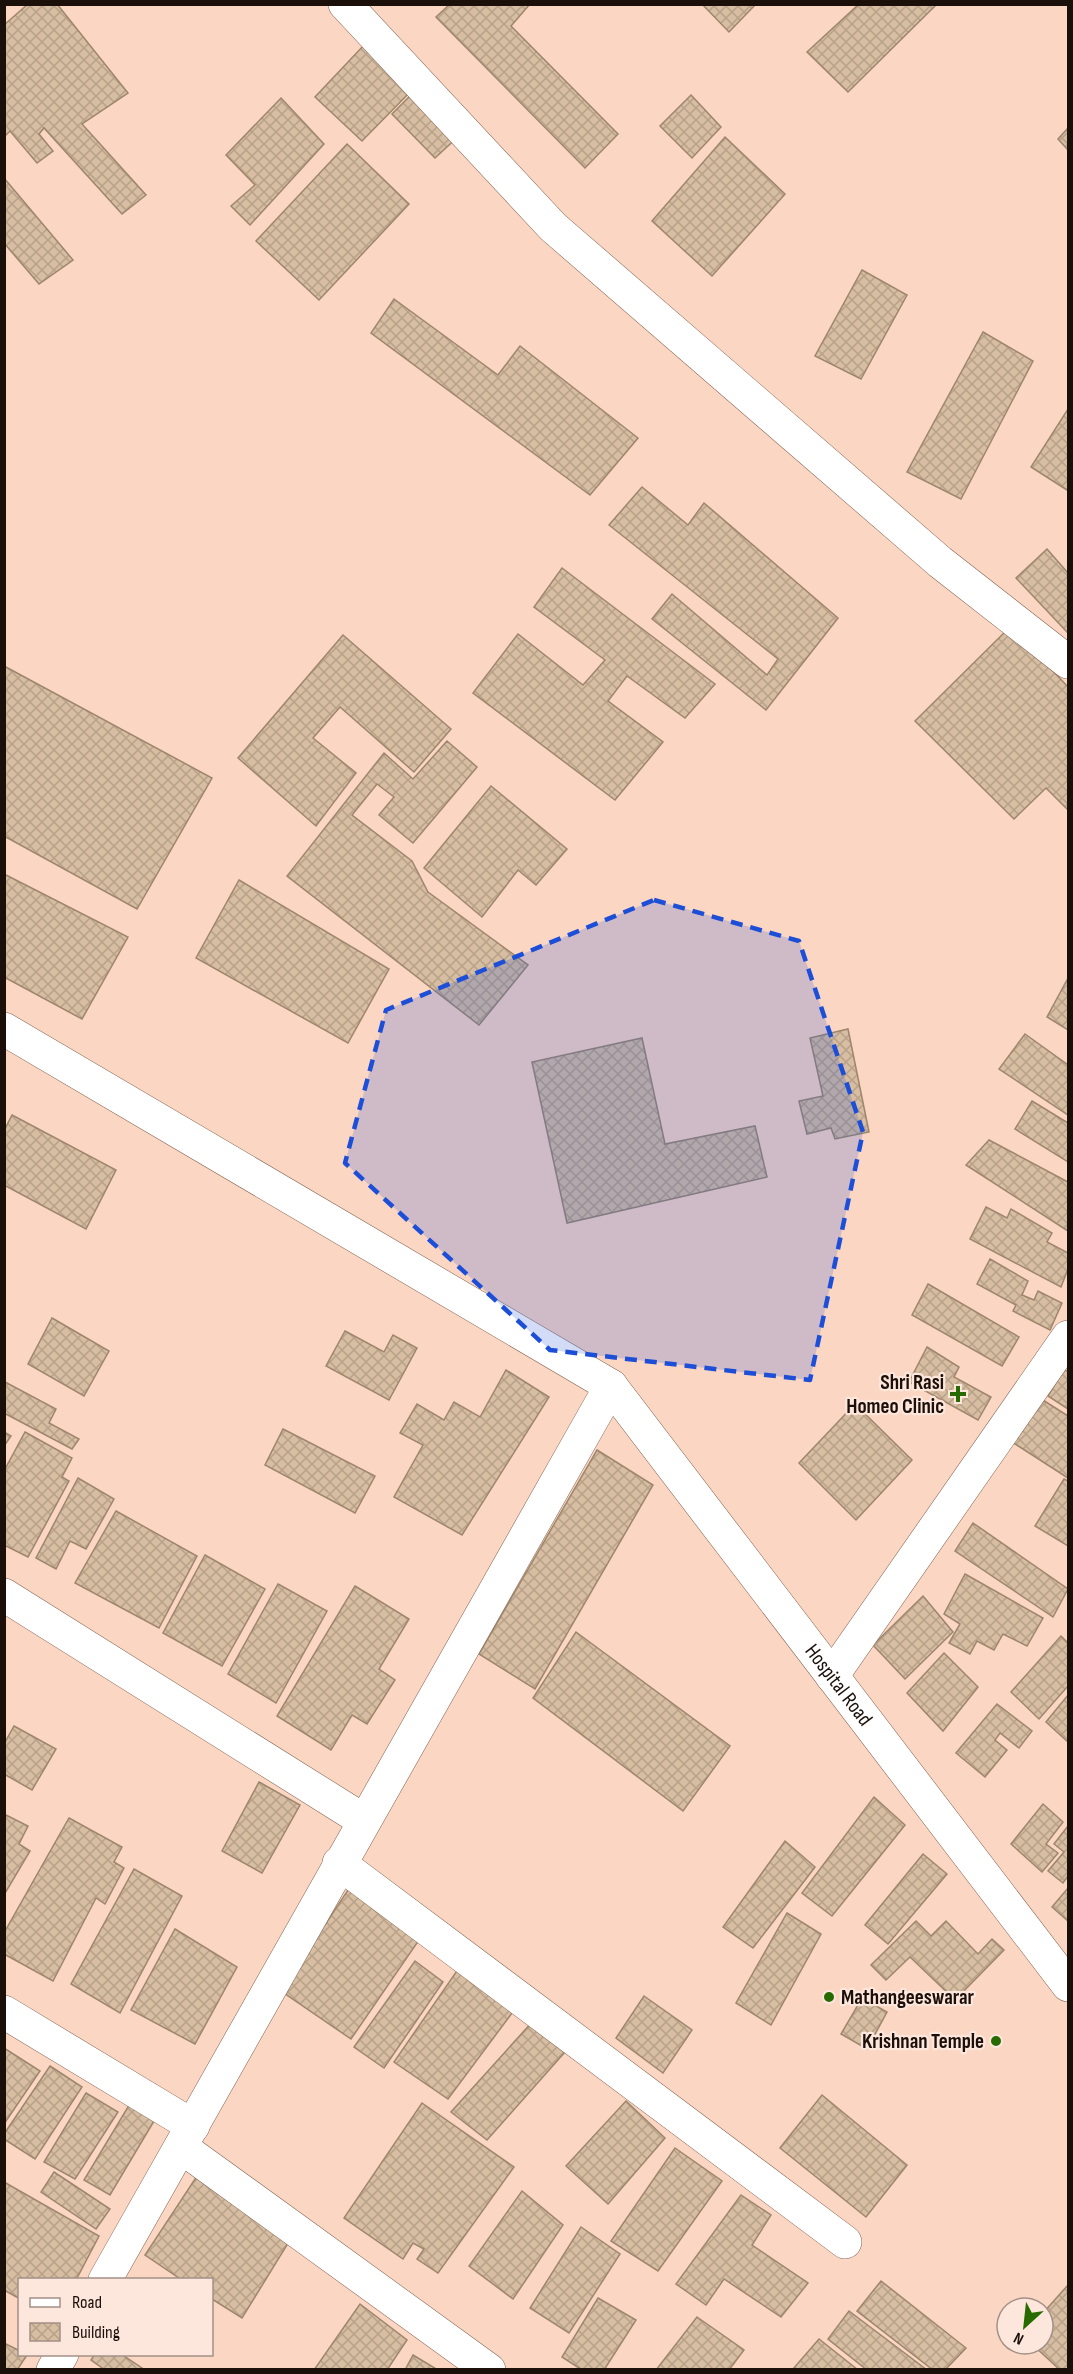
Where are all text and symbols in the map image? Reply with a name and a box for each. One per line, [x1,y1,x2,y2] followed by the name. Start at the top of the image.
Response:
[846,1370,944,1419] place label: Shri Rasi Homeo Clinic
[949,1385,967,1403] marker: Shri Rasi Homeo Clinic
[799,1639,878,1731] street label: Hospital Road
[841,1985,975,2010] place label: Mathangeeswarar
[822,1990,836,2004] marker: Mathangeeswarar
[862,2029,984,2054] place label: Krishnan Temple
[989,2034,1003,2048] marker: Krishnan Temple
[18,2278,213,2356] legend
[72,2292,102,2313] text: Road
[995,2296,1055,2356] north arrow
[72,2322,120,2343] text: Building
[1011,2328,1027,2348] text: N

